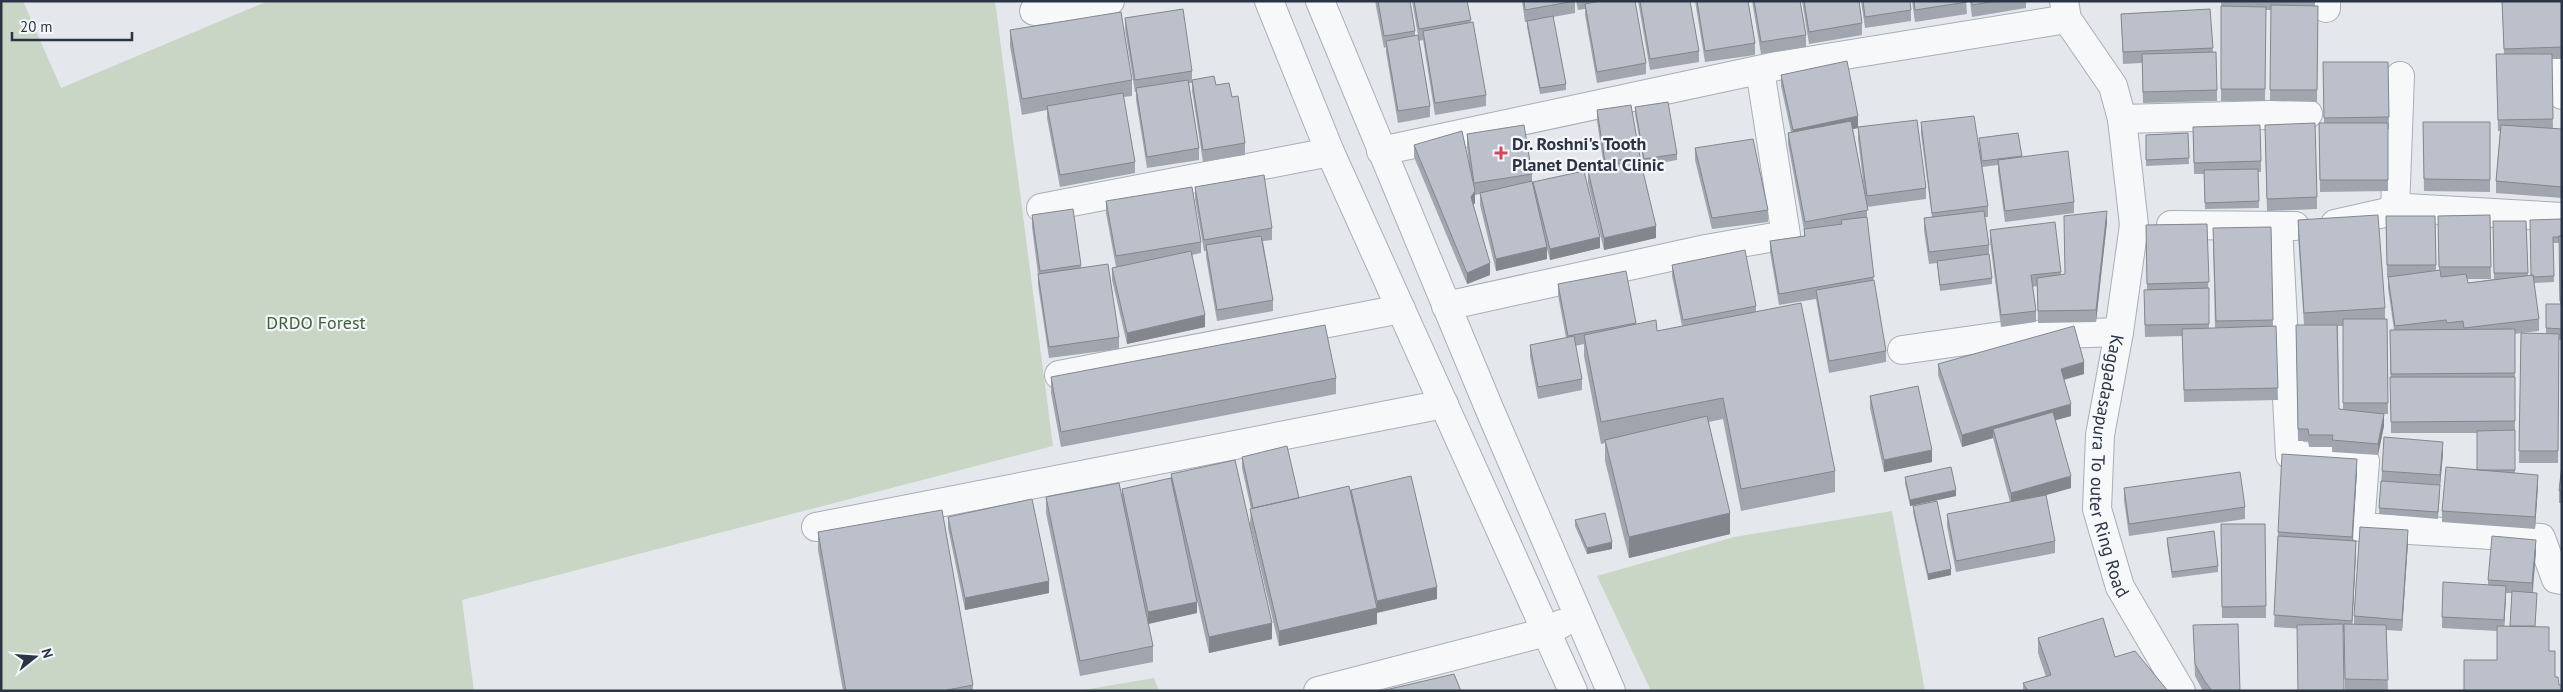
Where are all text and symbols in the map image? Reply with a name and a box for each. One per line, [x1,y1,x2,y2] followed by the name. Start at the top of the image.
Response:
[12,10,132,42] scale bar
[20,17,53,36] text: 20 m
[1512,132,1665,176] place label: Dr. Roshni's Tooth Planet Dental Clinic
[1494,146,1508,160] marker: Dr. Roshni's Tooth Planet Dental Clinic
[266,311,366,334] park label: DRDO Forest
[2085,333,2135,601] street label: Kaggadasapura To outer Ring Road
[10,632,60,682] north arrow
[37,646,57,660] text: N

